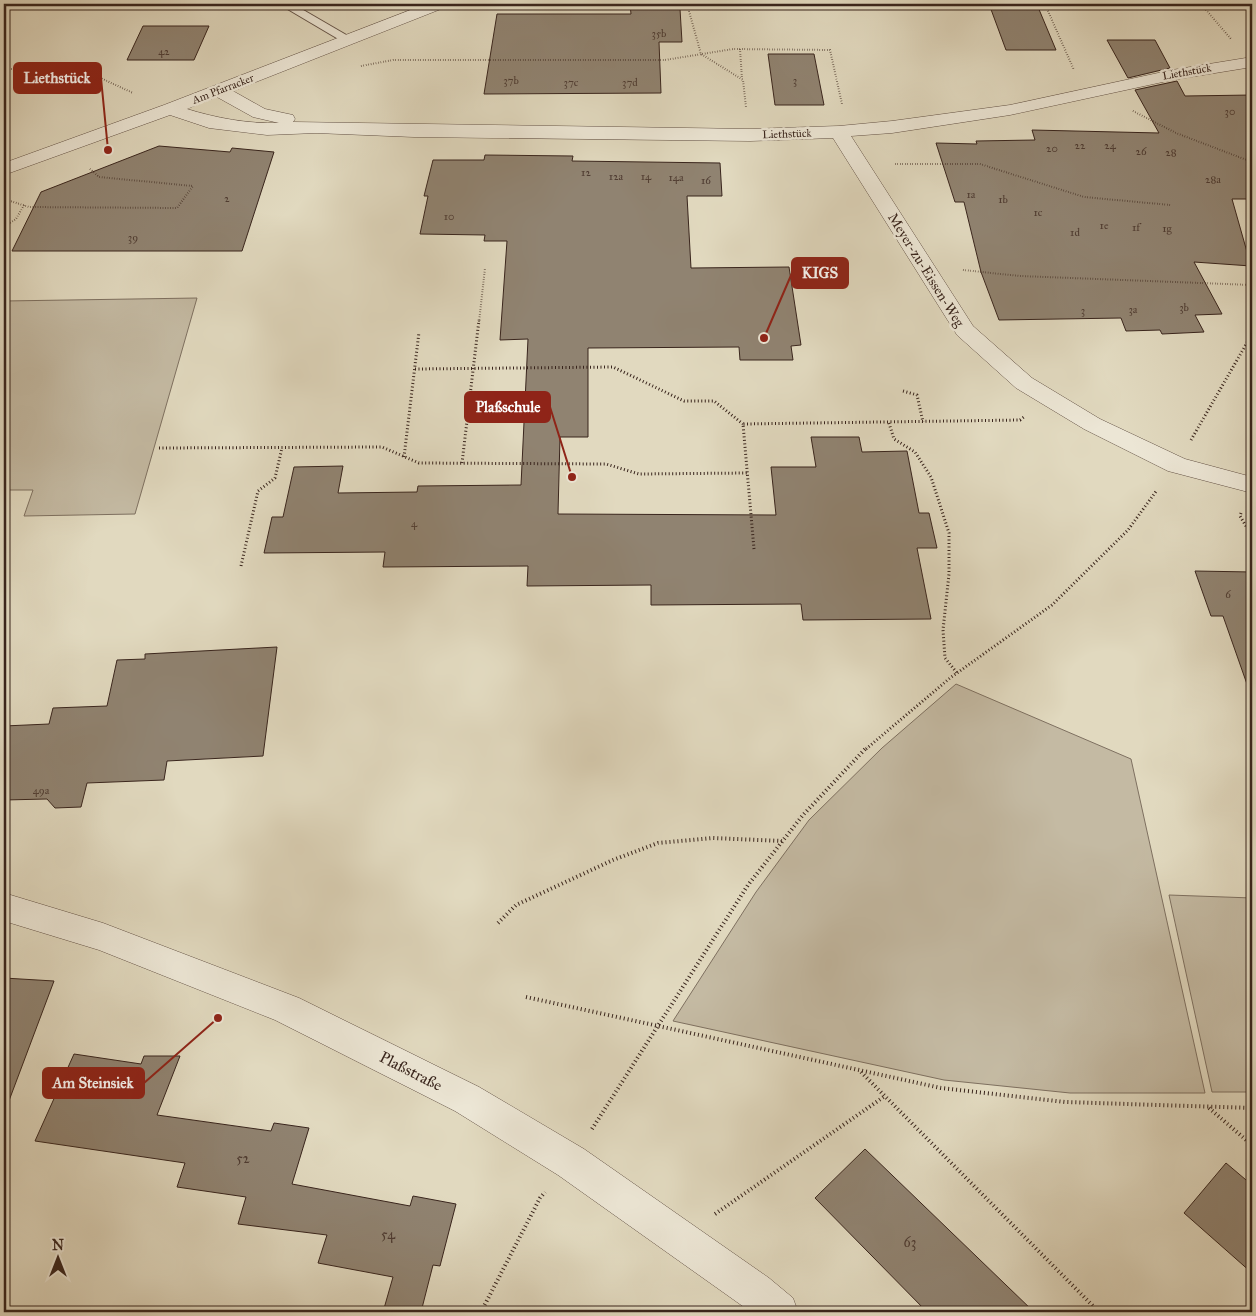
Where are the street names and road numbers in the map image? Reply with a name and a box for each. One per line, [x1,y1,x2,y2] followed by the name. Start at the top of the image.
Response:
[1162,61,1213,83] street label: Liethstück
[189,71,256,107] street label: Am Pfarracker
[762,127,813,141] street label: Liethstück
[884,210,968,331] street label: Meyer-zu-Eissen-Weg
[377,1047,446,1095] street label: Plaßstraße

